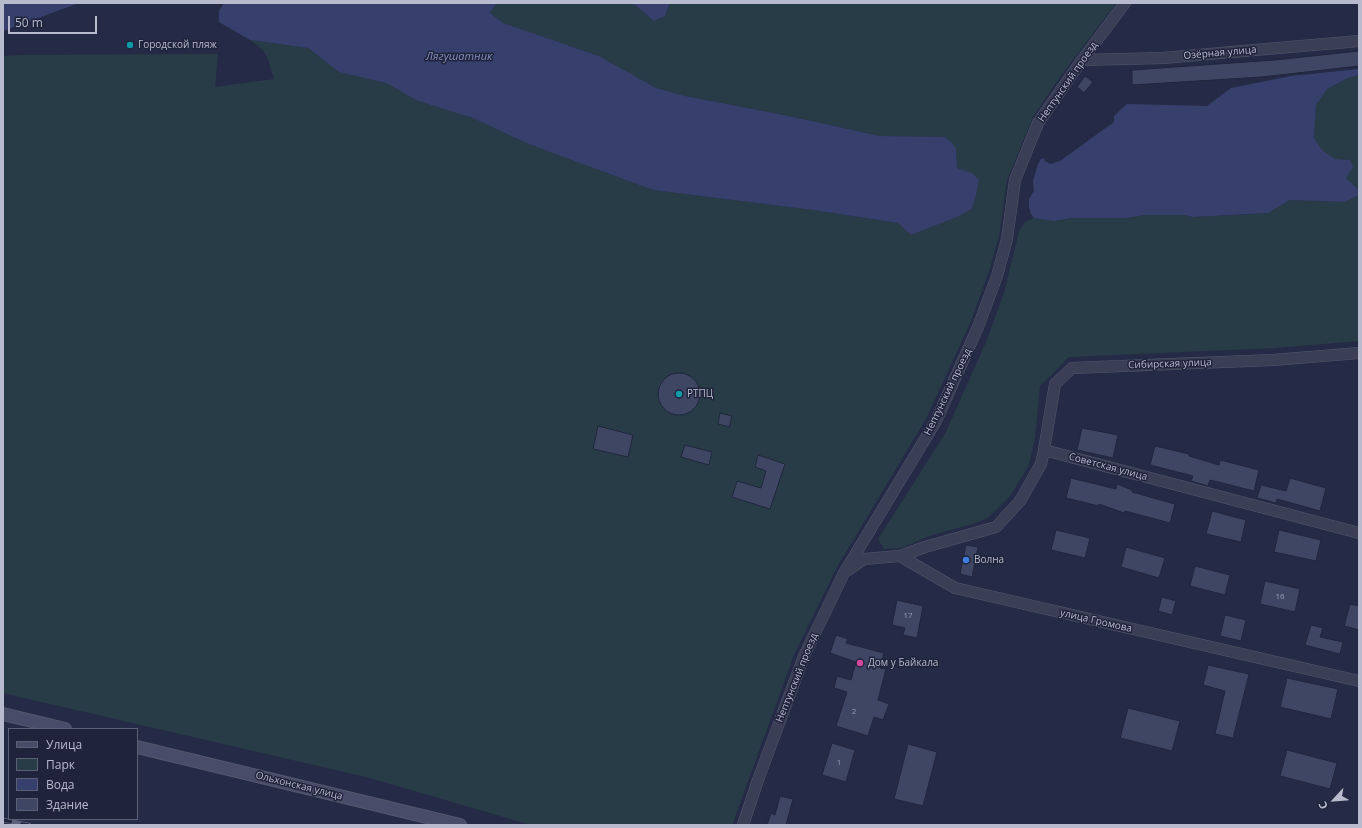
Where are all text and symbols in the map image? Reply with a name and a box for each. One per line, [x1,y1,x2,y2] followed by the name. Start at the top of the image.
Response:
[10,8,99,34] scale bar
[15,14,43,31] text: 50 m
[138,39,217,51] place label: Городской пляж
[125,40,135,50] marker: Городской пляж
[1036,40,1100,124] street label: Нептунский проезд
[1183,44,1257,62] street label: Озёрная улица
[426,50,492,64] water label: Лягушатник
[922,347,974,437] street label: Нептунский проезд
[1128,357,1212,371] street label: Сибирская улица
[687,388,713,400] place label: РТПЦ
[674,389,684,399] marker: РТПЦ
[1067,451,1149,483] street label: Советская улица
[974,554,1004,566] place label: Волна
[961,555,971,565] marker: Волна
[1275,592,1285,602] house number: 16
[1059,607,1133,635] street label: улица Громова
[903,611,913,621] house number: 17
[774,632,820,724] street label: Нептунский проезд
[868,657,938,669] place label: Дом у Байкала
[855,658,865,668] marker: Дом у Байкала
[852,707,856,717] house number: 2
[8,728,138,820] legend
[46,736,82,753] text: Улица
[46,756,75,773] text: Парк
[837,758,841,768] house number: 1
[254,769,344,803] street label: Ольхонская улица
[46,776,75,793] text: Вода
[1314,780,1354,820] north arrow
[46,796,89,813] text: Здание
[1314,799,1331,812] text: С

